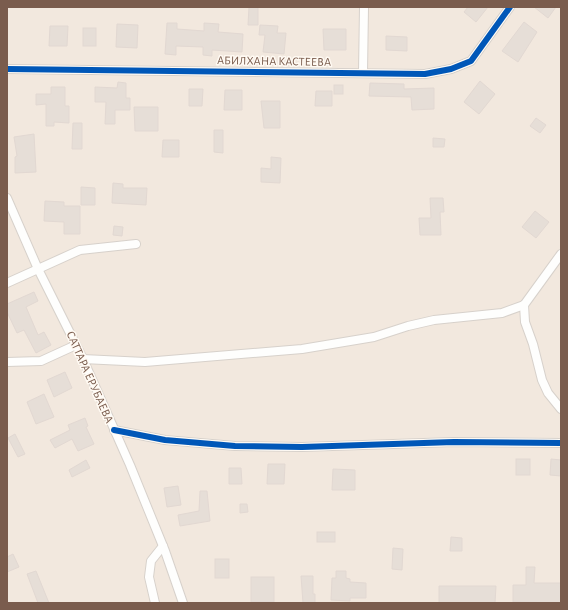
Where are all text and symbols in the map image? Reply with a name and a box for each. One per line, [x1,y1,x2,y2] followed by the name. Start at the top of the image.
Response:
[217,54,331,68] street label: АБИЛХАНА КАСТЕЕВА
[64,329,116,425] street label: САТТАРА ЕРУБАЕВА

